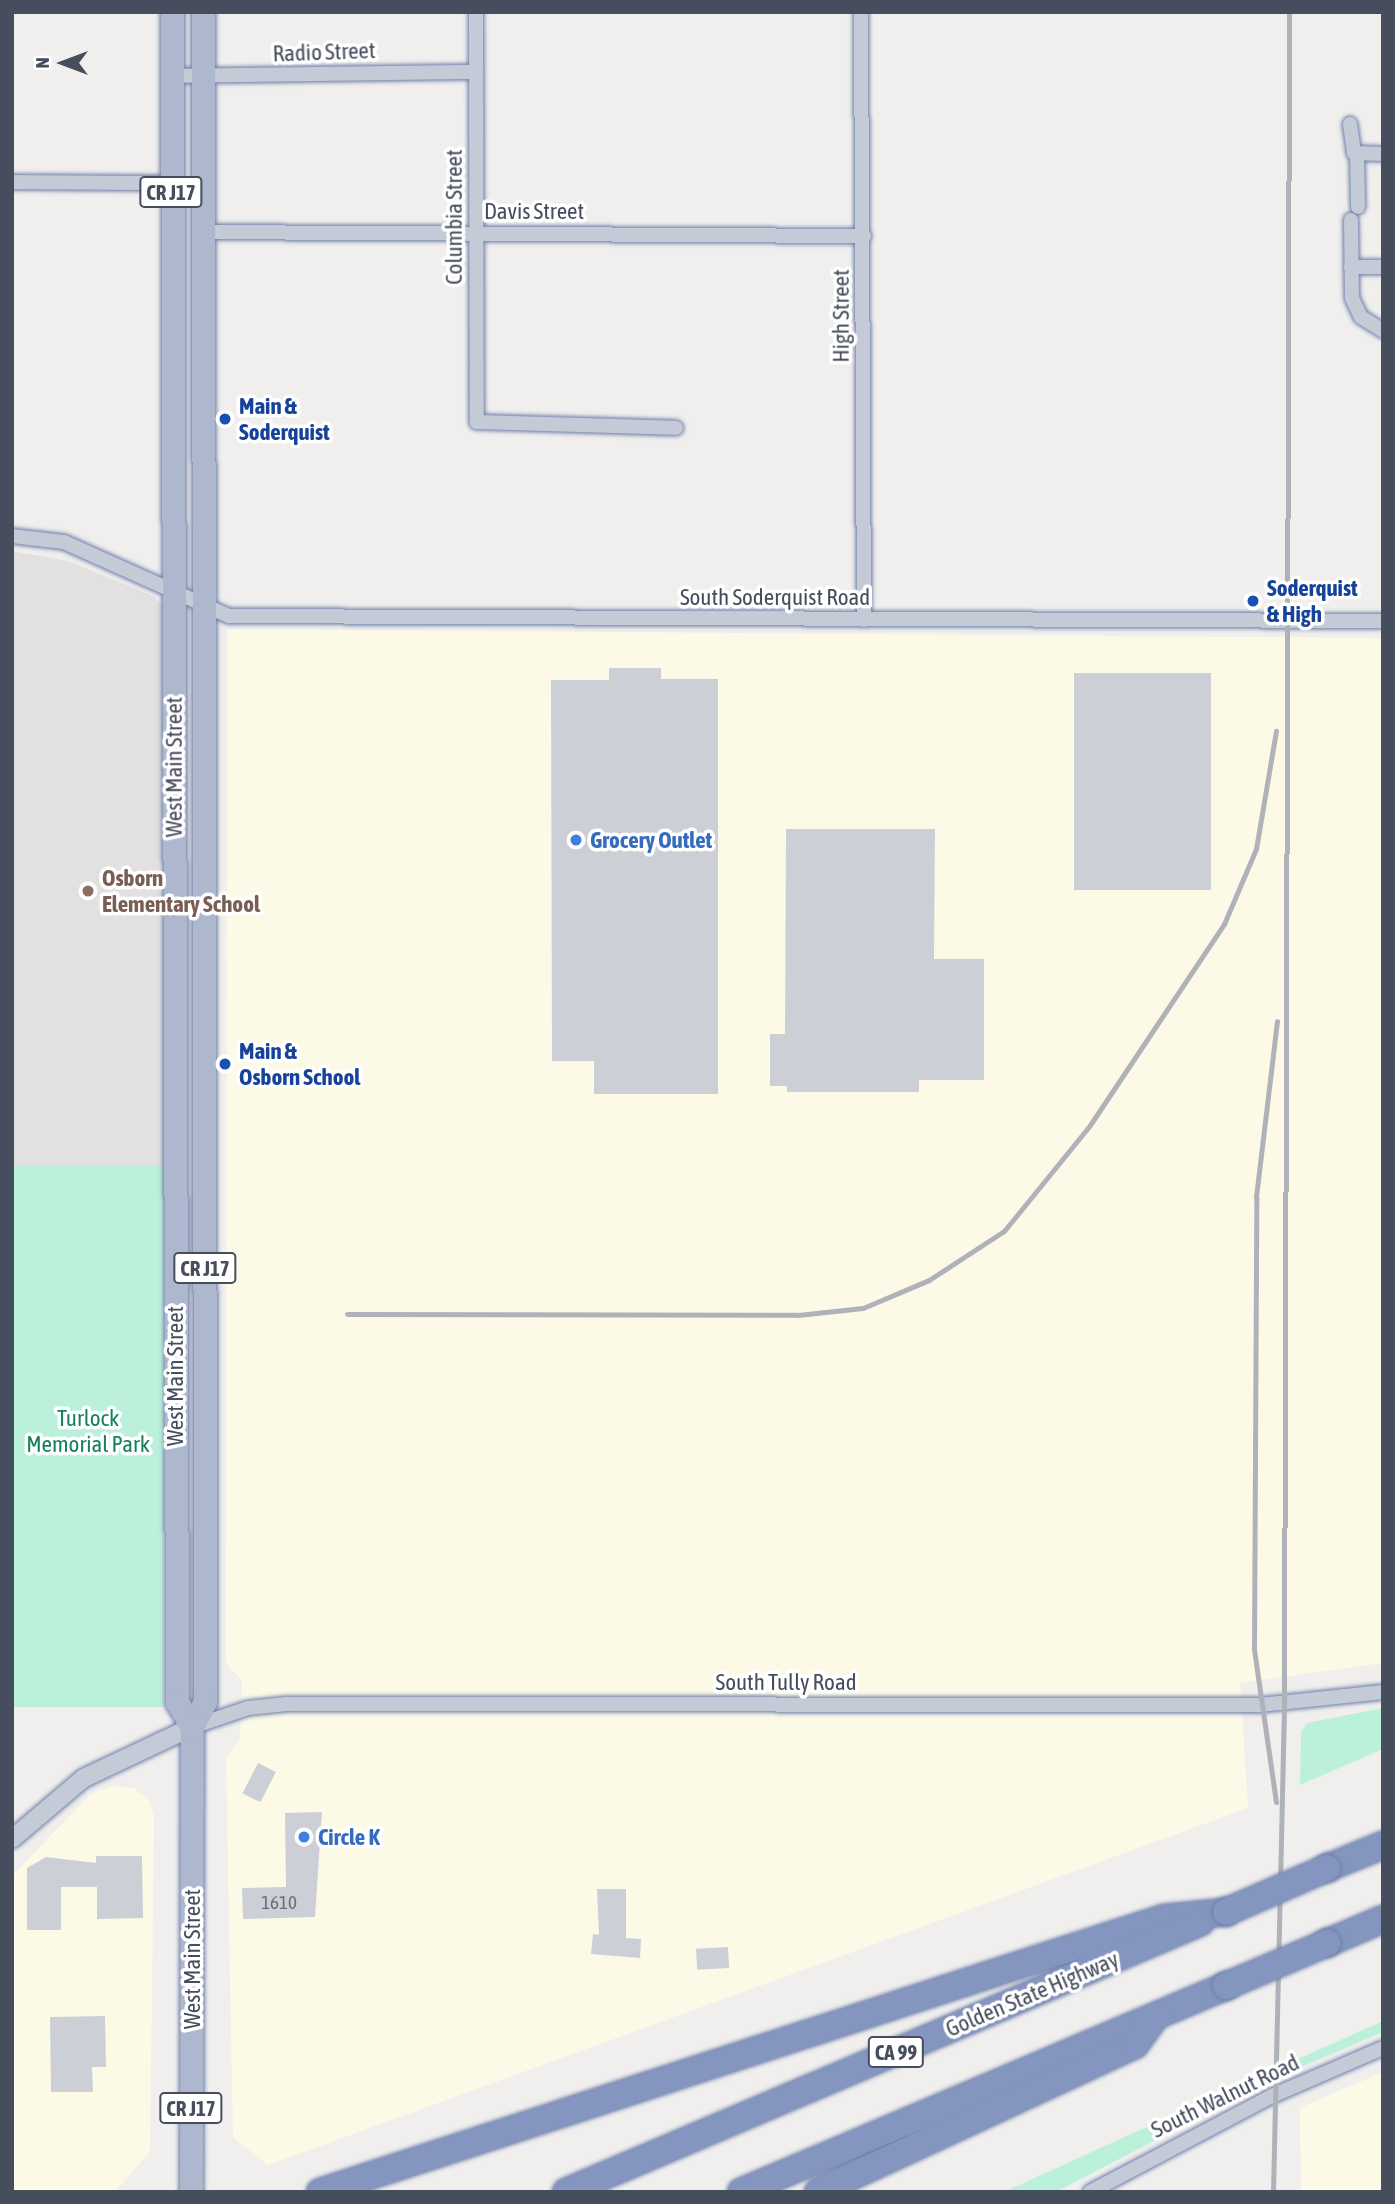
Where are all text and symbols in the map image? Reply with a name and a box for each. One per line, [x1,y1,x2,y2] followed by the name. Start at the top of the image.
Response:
[28,28,98,98] north arrow
[272,36,376,68] street label: Radio Street
[31,57,53,69] text: N
[440,149,468,285] street label: Columbia Street
[138,174,204,210] road number: CR J17
[484,197,584,225] street label: Davis Street
[827,269,855,363] street label: High Street
[239,392,330,446] place label: Main & Soderquist
[217,411,233,427] marker: Main & Soderquist
[1267,574,1358,628] place label: Soderquist & High
[680,583,870,611] street label: South Soderquist Road
[1245,593,1261,609] marker: Soderquist & High
[160,697,188,837] street label: West Main Street
[590,826,712,854] place label: Grocery Outlet
[568,832,584,848] marker: Grocery Outlet
[102,864,260,918] place label: Osborn Elementary School
[80,883,96,899] marker: Osborn Elementary School
[239,1037,360,1091] place label: Main & Osborn School
[217,1056,233,1072] marker: Main & Osborn School
[172,1250,238,1286] road number: CR J17
[161,1306,189,1446] street label: West Main Street
[26,1404,150,1458] park label: Turlock Memorial Park
[715,1668,857,1696] street label: South Tully Road
[318,1823,380,1851] place label: Circle K
[296,1829,312,1845] marker: Circle K
[178,1889,206,2029] street label: West Main Street
[261,1892,297,1914] house number: 1610
[942,1945,1122,2043] street label: Golden State Highway
[866,2035,926,2070] road number: CA 99
[1146,2048,1304,2144] street label: South Walnut Road
[158,2090,224,2126] road number: CR J17

